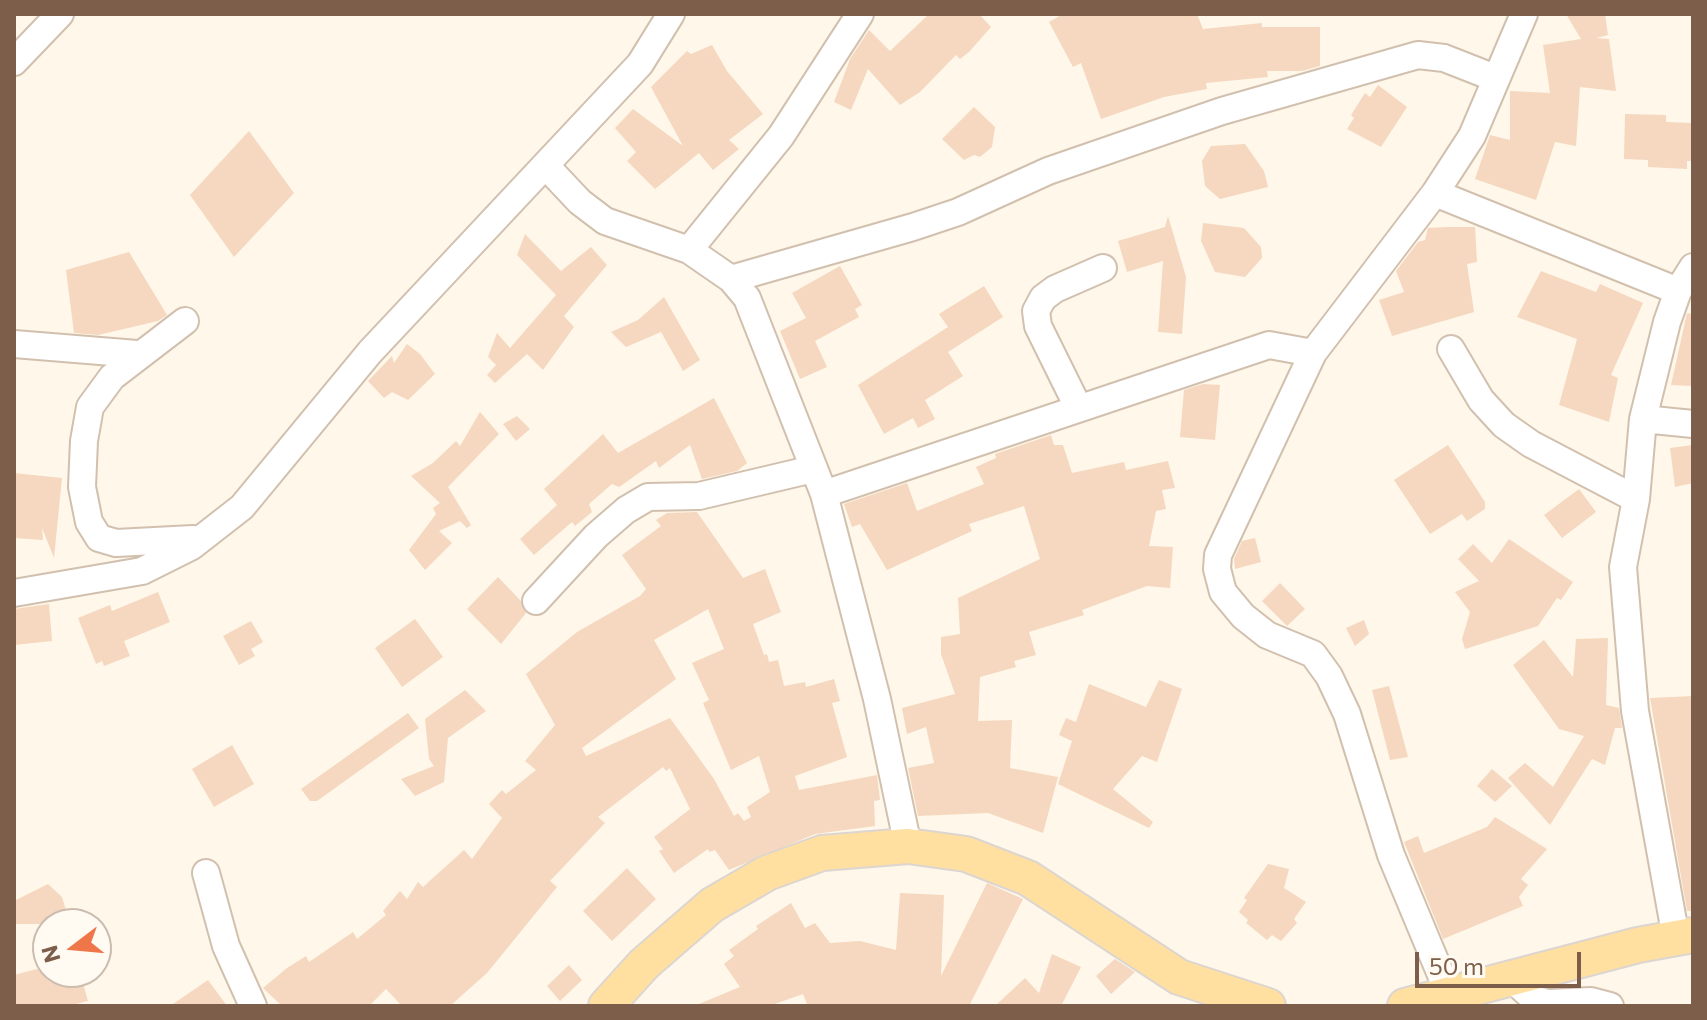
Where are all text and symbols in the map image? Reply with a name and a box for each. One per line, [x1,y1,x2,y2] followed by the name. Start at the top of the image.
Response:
[32,908,112,988] north arrow
[1419,936,1585,986] scale bar
[35,943,66,966] text: N
[1429,951,1484,980] text: 50 m

